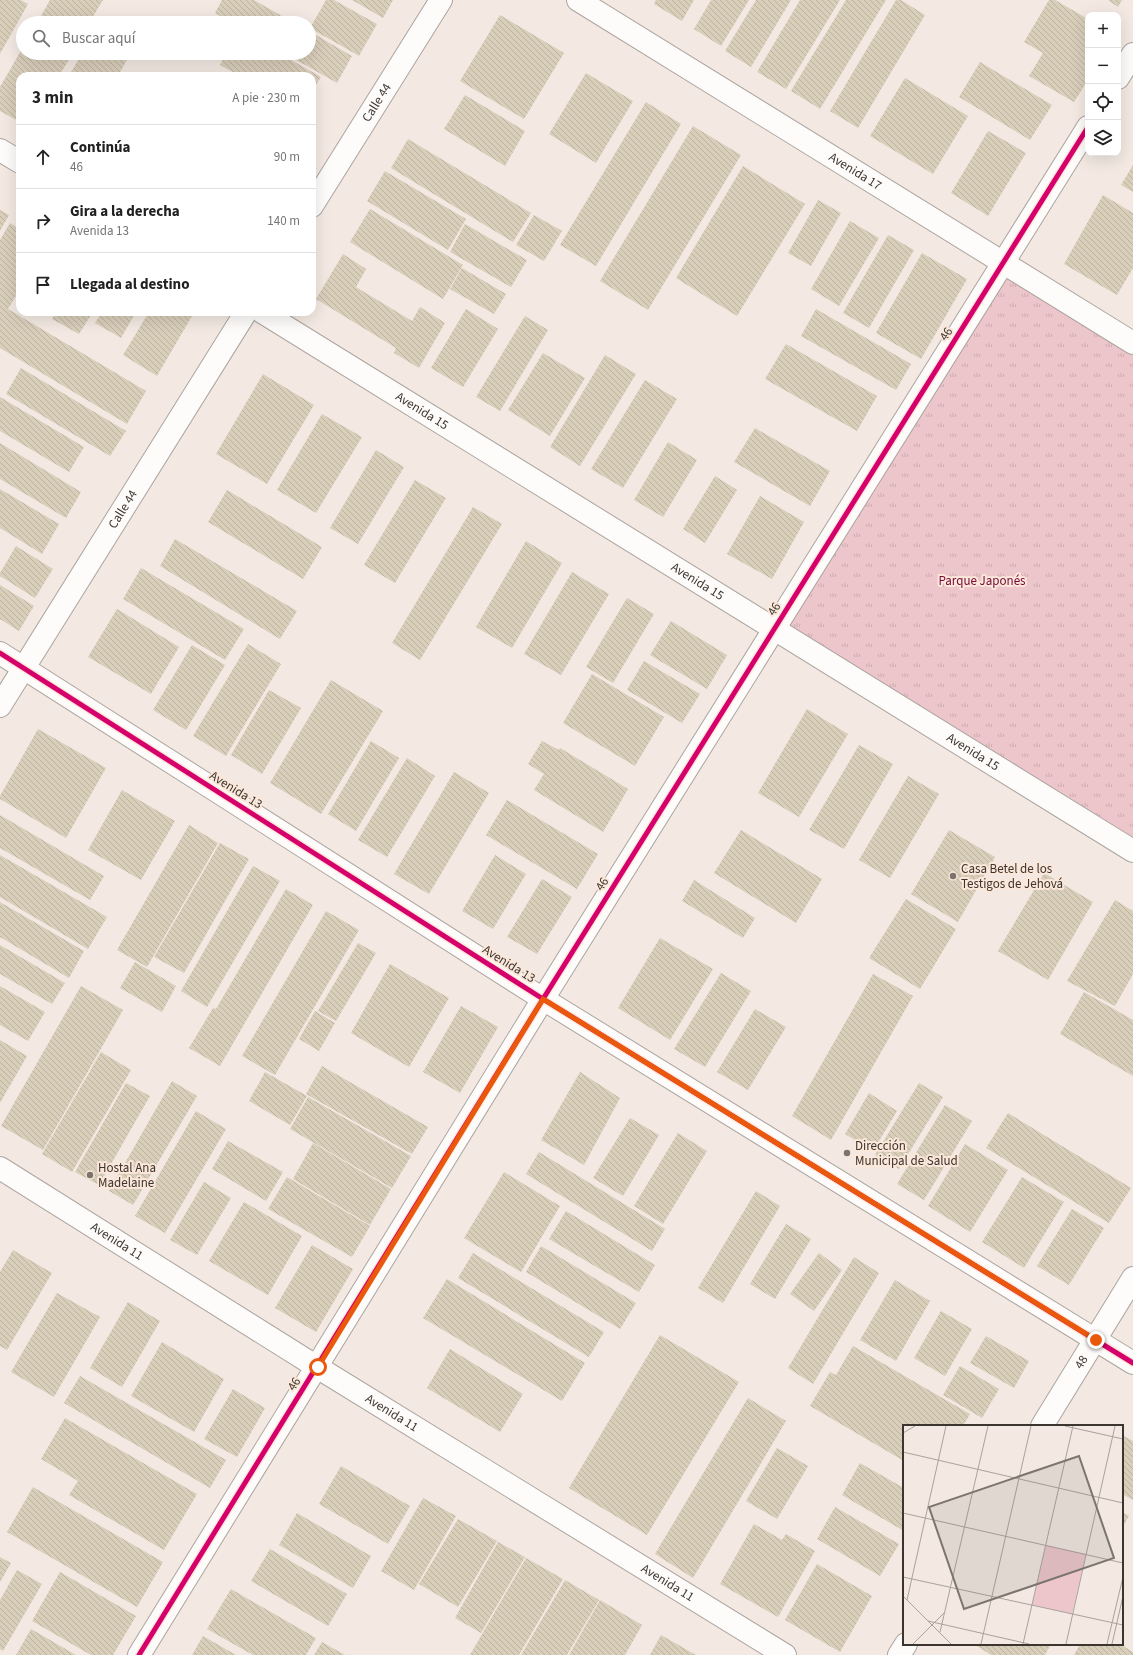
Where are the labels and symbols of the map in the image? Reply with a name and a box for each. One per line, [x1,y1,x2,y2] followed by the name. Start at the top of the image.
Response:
[358,79,396,125] street label: Calle 44
[825,148,885,195] street label: Avenida 17
[935,324,957,344] street label: 46
[392,388,452,434] street label: Avenida 15
[104,486,142,532] street label: Calle 44
[668,558,727,605] street label: Avenida 15
[938,572,1026,590] park label: Parque Japonés
[763,599,785,619] street label: 46
[943,729,1003,775] street label: Avenida 15
[206,767,266,813] street label: Avenida 13
[961,860,1063,893] place label: Casa Betel de los Testigos de Jehová
[948,871,958,881] marker: Casa Betel de los Testigos de Jehová
[591,874,613,894] street label: 46
[479,941,539,987] street label: Avenida 13
[855,1137,958,1170] place label: Dirección Municipal de Salud
[842,1148,852,1158] marker: Dirección Municipal de Salud
[98,1159,156,1192] place label: Hostal Ana Madelaine
[85,1170,95,1180] marker: Hostal Ana Madelaine
[87,1218,147,1265] street label: Avenida 11
[1087,1331,1105,1349] route end
[1070,1352,1092,1372] street label: 48
[309,1358,327,1376] route start
[283,1374,305,1394] street label: 46
[362,1390,422,1436] street label: Avenida 11
[903,1425,1123,1645] inset map
[638,1560,698,1606] street label: Avenida 11

